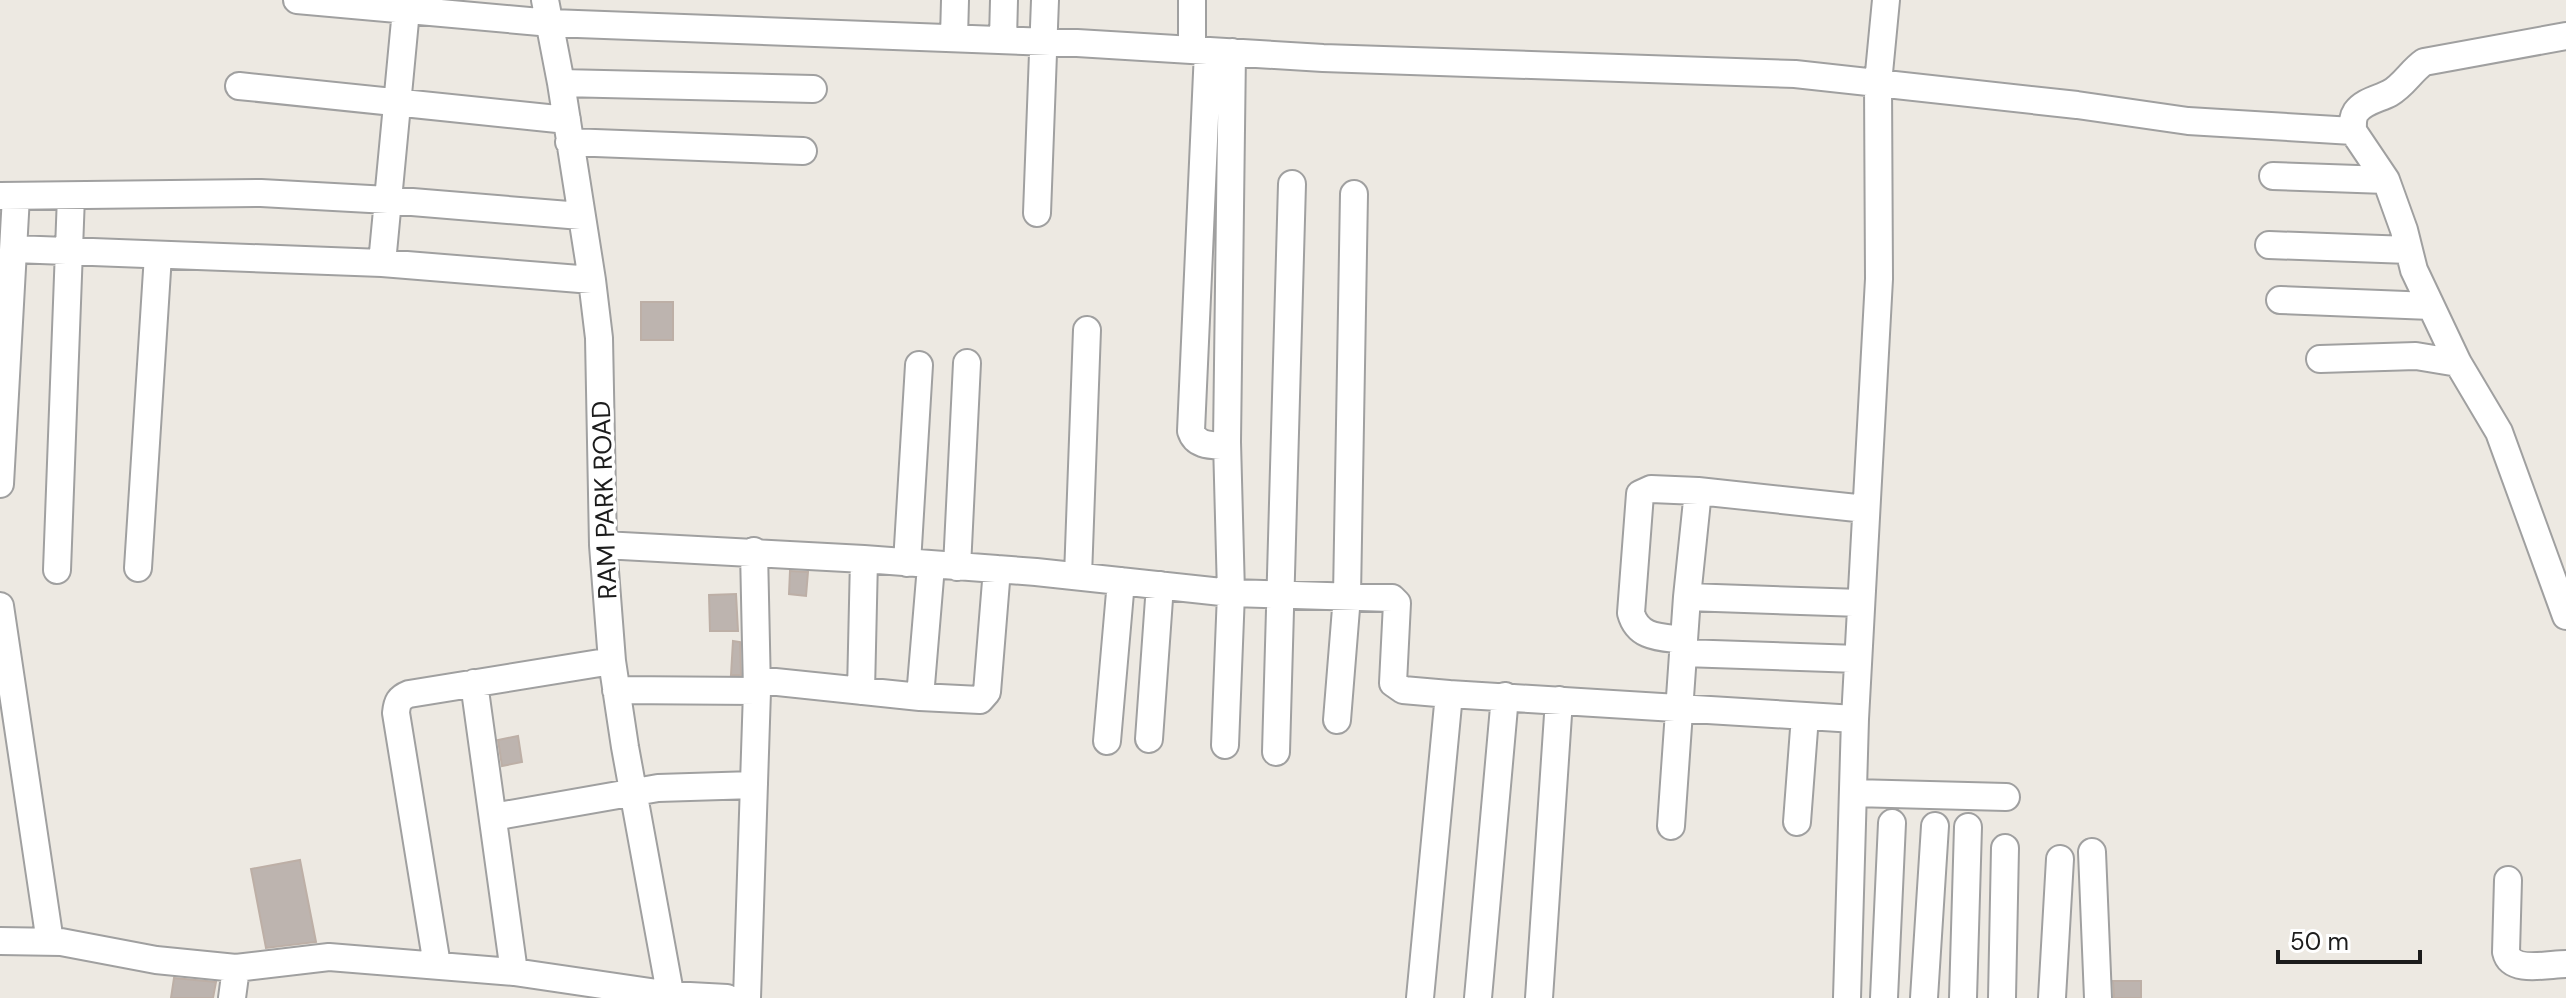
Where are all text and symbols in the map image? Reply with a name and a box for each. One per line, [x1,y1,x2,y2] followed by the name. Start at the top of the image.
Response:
[584,400,624,600] street label: RAM PARK ROAD
[2278,914,2420,964] scale bar
[2290,926,2349,957] text: 50 m

